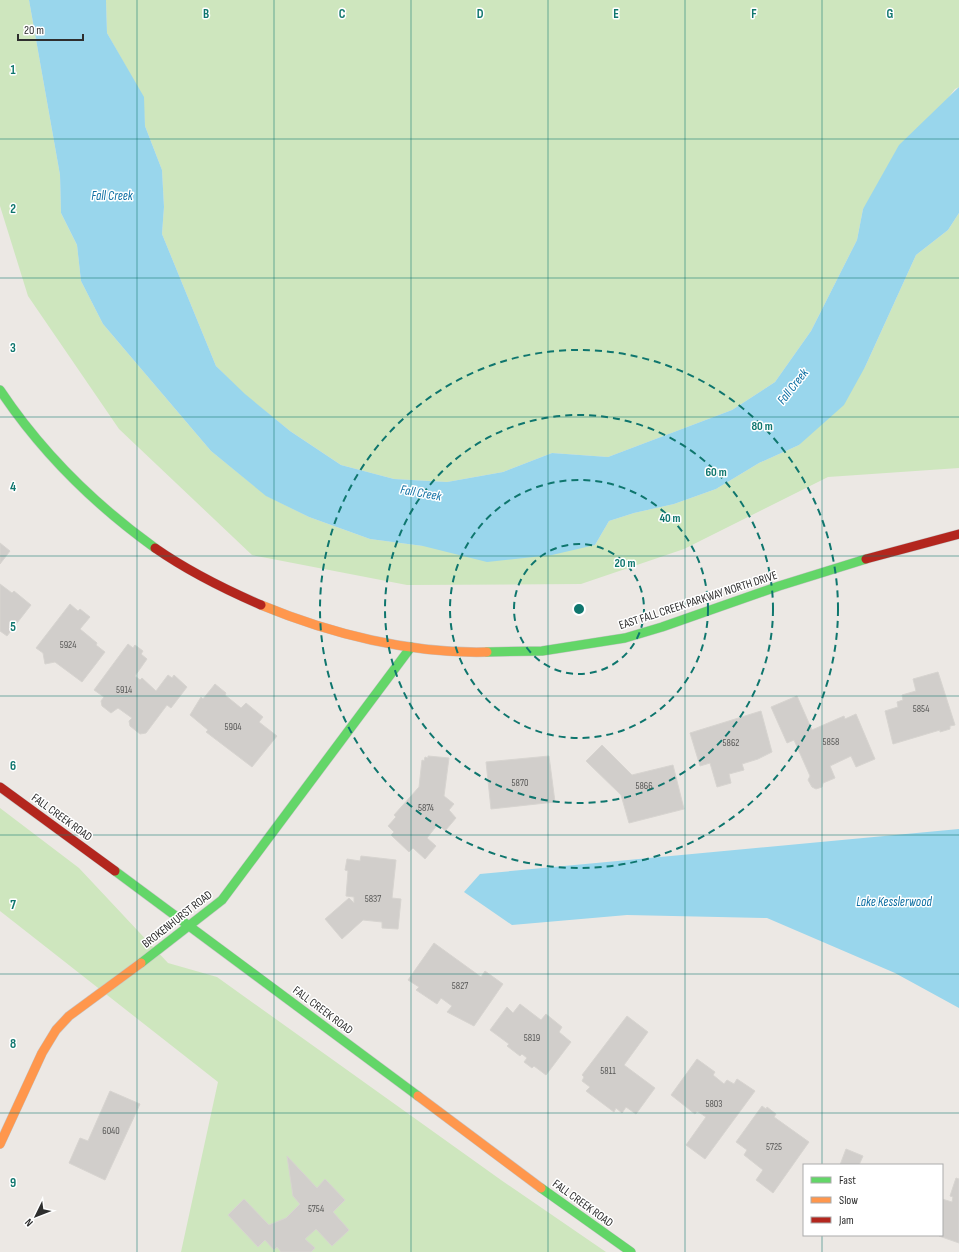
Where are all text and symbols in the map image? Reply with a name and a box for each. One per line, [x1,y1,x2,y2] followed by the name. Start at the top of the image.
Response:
[203,6,209,22] text: B
[339,6,346,22] text: C
[477,6,484,22] text: D
[613,6,619,22] text: E
[751,6,757,22] text: F
[887,6,894,22] text: G
[18,16,83,42] scale bar
[24,23,44,38] text: 20 m
[10,62,16,78] text: 1
[91,188,134,204] water label: Fall Creek
[10,201,16,217] text: 2
[10,340,16,356] text: 3
[774,365,813,408] water label: Fall Creek
[751,419,773,434] text: 80 m
[705,465,727,480] text: 60 m
[10,479,16,495] text: 4
[399,482,444,505] water label: Fall Creek
[659,511,681,526] text: 40 m
[615,556,635,571] text: 20 m
[617,568,779,633] street label: EAST FALL CREEK PARKWAY NORTH DRIVE
[572,602,586,616] centre of rings
[10,619,16,635] text: 5
[60,639,76,651] house number: 5924
[116,684,132,696] house number: 5914
[913,703,929,715] house number: 5854
[224,721,242,733] house number: 5904
[823,736,839,748] house number: 5858
[723,737,740,749] house number: 5862
[10,758,16,774] text: 6
[512,777,528,789] house number: 5870
[635,780,653,792] house number: 5866
[28,790,95,845] street label: FALL CREEK ROAD
[418,802,434,814] house number: 5874
[139,887,215,951] street label: BROKENHURST ROAD
[365,893,381,905] house number: 5837
[856,894,932,910] water label: Lake Kesslerwood
[10,897,16,913] text: 7
[452,980,468,992] house number: 5827
[290,983,356,1038] street label: FALL CREEK ROAD
[524,1032,540,1044] house number: 5819
[10,1036,16,1052] text: 8
[600,1065,616,1077] house number: 5811
[705,1098,723,1110] house number: 5803
[102,1125,120,1137] house number: 6040
[766,1141,782,1153] house number: 5725
[803,1164,943,1236] legend
[839,1173,856,1188] text: Fast
[10,1175,16,1191] text: 9
[549,1176,616,1231] street label: FALL CREEK ROAD
[839,1193,858,1208] text: Slow
[16,1196,56,1236] north arrow
[308,1203,324,1215] house number: 5754
[838,1213,854,1228] text: Jam
[22,1216,36,1229] text: N

